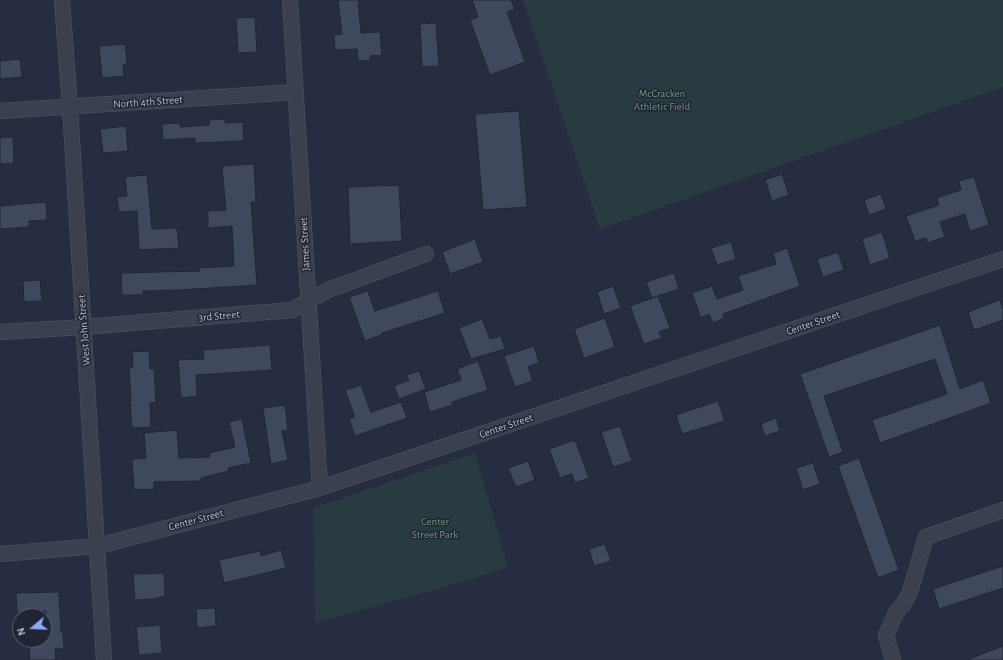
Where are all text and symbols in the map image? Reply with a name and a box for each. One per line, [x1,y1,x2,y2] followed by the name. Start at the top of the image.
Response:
[634,87,690,113] park label: McCracken Athletic Field
[113,93,183,111] street label: North 4th Street
[297,217,313,271] street label: James Street
[75,294,93,366] street label: West John Street
[198,308,240,324] street label: 3rd Street
[784,308,842,338] street label: Center Street
[477,411,535,441] street label: Center Street
[167,506,225,534] street label: Center Street
[412,515,458,541] park label: Center Street Park
[12,608,52,648] north arrow
[15,626,28,637] text: N

